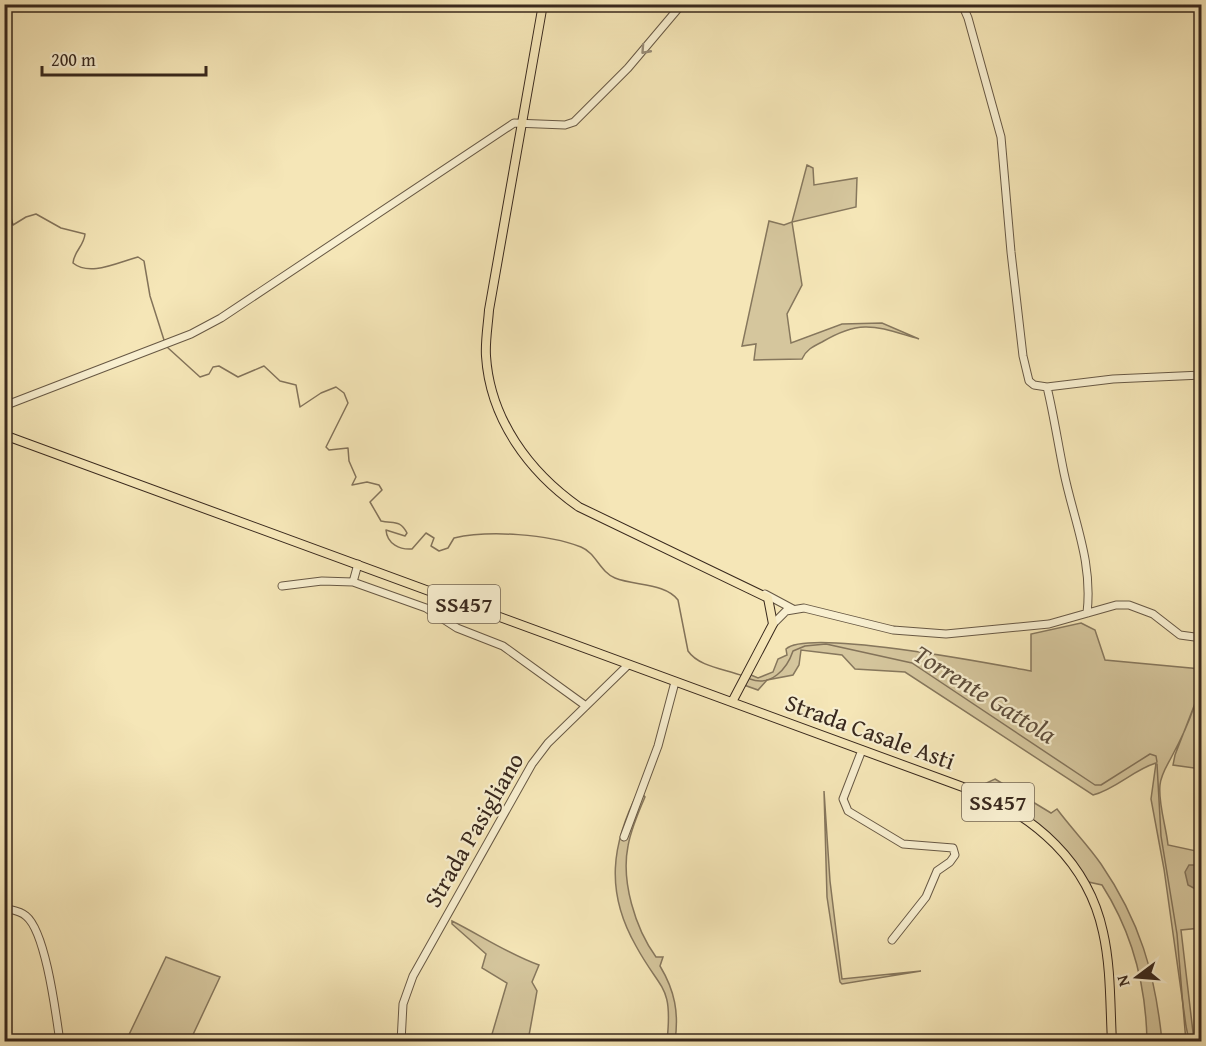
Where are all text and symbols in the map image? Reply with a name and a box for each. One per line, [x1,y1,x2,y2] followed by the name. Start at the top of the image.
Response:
[42,39,206,77] scale bar
[641,43,652,53] one-way arrow
[51,46,96,73] text: 200 m
[428,585,500,623] road number: SS457
[906,634,1064,753] water label: Torrente Gattola
[780,685,960,779] street label: Strada Casale Asti
[415,746,532,914] street label: Strada Pasigliano
[962,783,1034,821] road number: SS457
[1107,947,1167,1007] north arrow
[1109,972,1136,990] text: N

